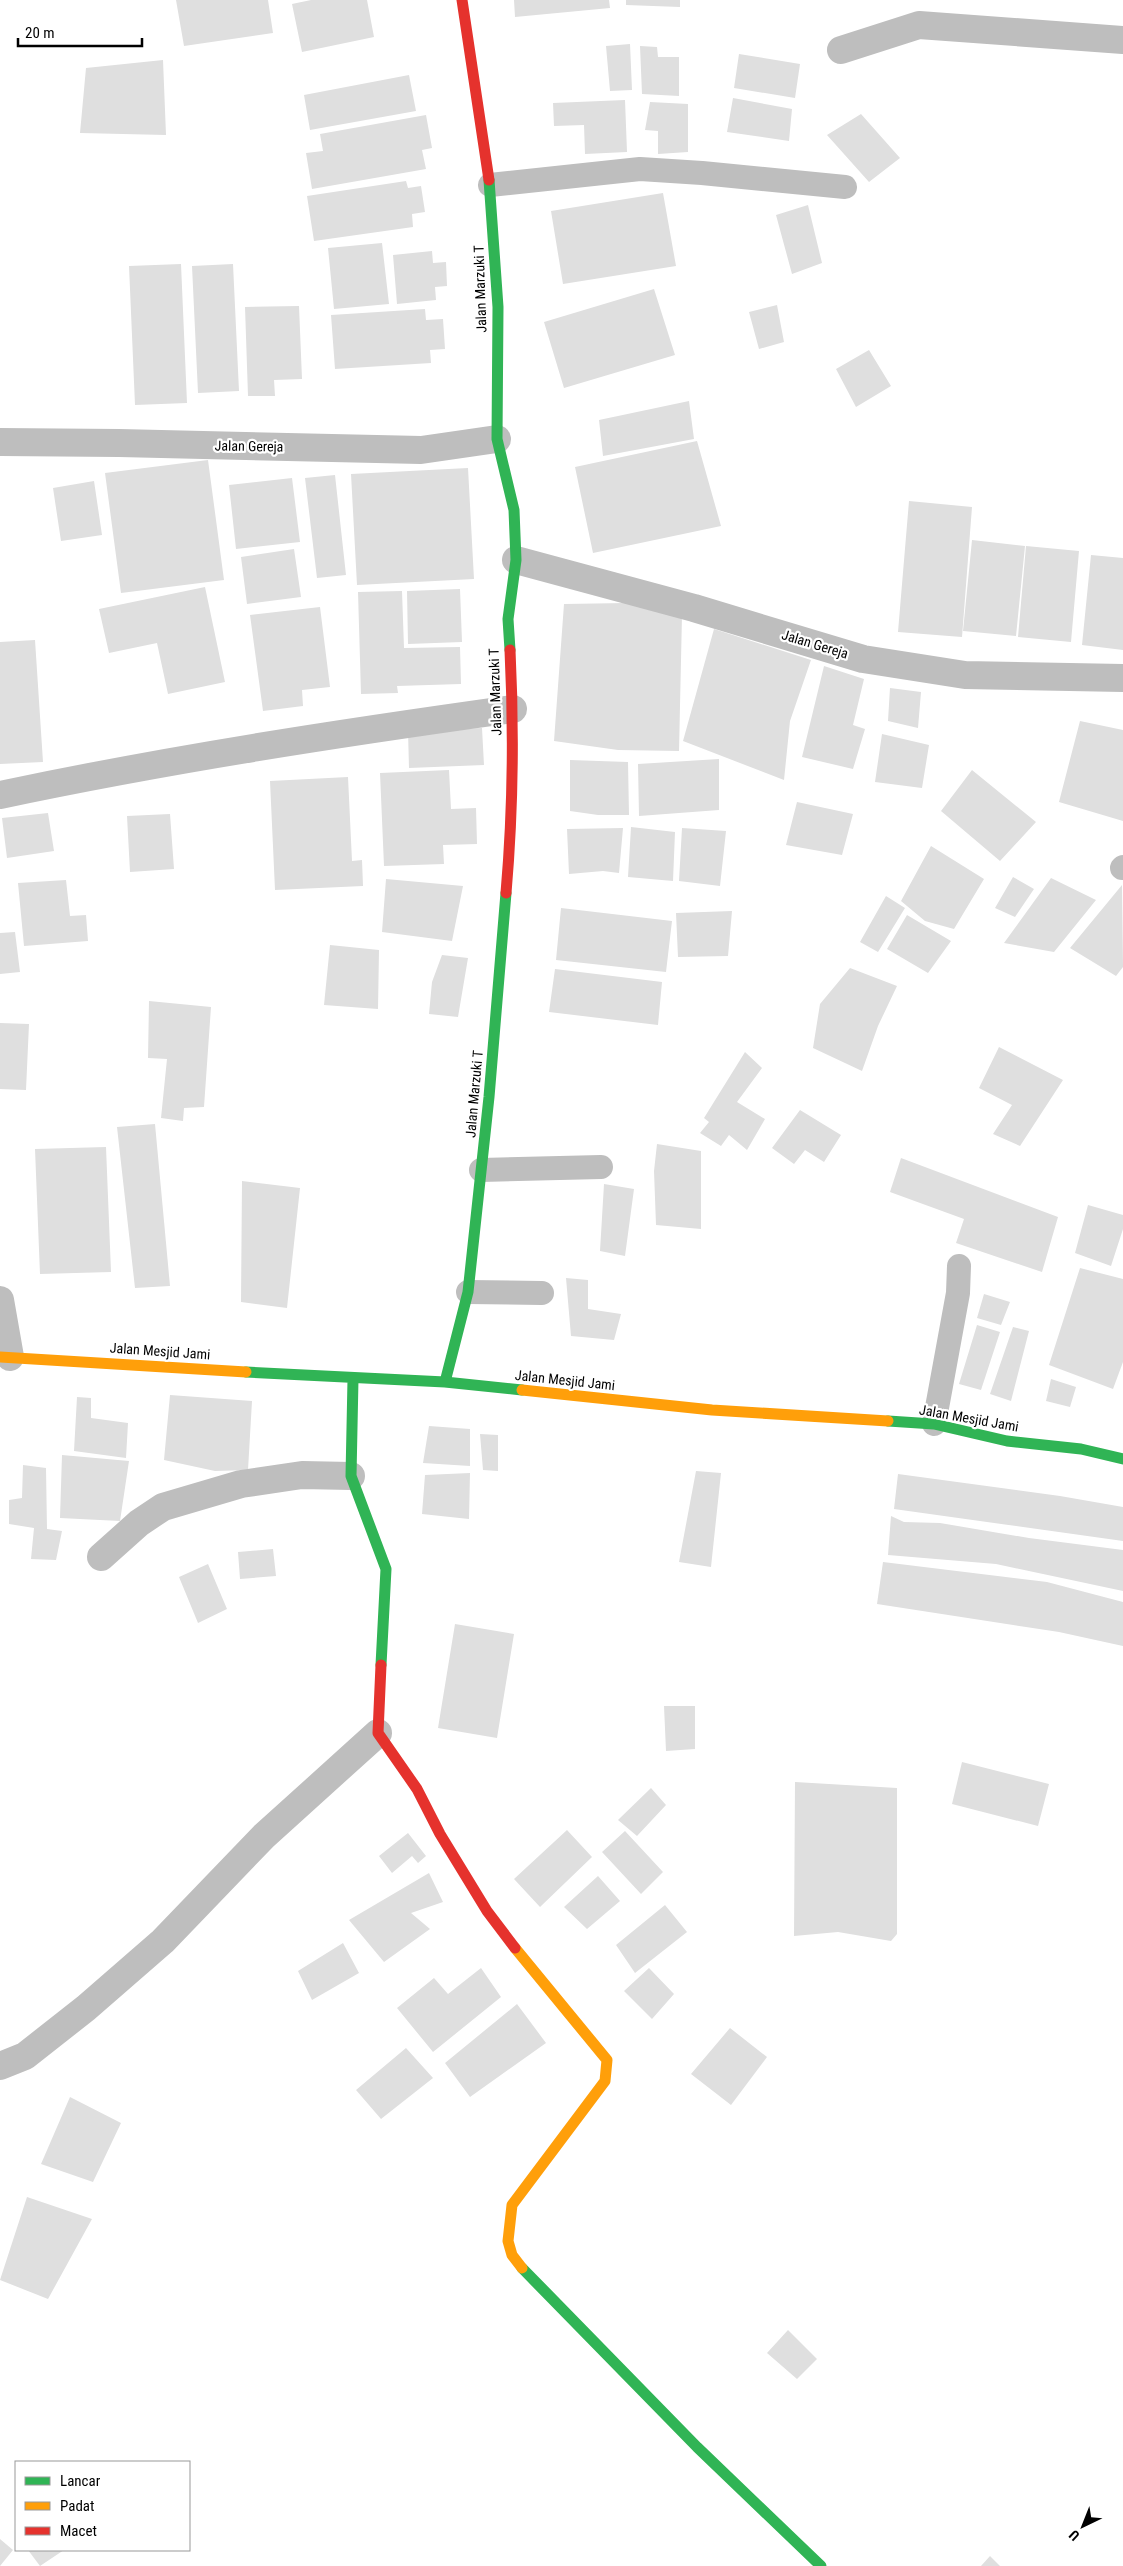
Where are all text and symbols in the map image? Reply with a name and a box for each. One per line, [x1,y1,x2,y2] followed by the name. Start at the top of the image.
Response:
[18,15,141,47] scale bar
[25,24,55,42] text: 20 m
[470,245,490,333] street label: Jalan Marzuki T
[214,437,284,455] street label: Jalan Gereja
[780,626,850,662] street label: Jalan Gereja
[485,648,505,736] street label: Jalan Marzuki T
[462,1050,486,1138] street label: Jalan Marzuki T
[109,1340,211,1362] street label: Jalan Mesjid Jami
[514,1367,616,1393] street label: Jalan Mesjid Jami
[918,1401,1020,1435] street label: Jalan Mesjid Jami
[15,2461,190,2551] legend
[60,2472,101,2490] text: Lancar
[60,2497,94,2515] text: Padat
[1058,2501,1108,2551] north arrow
[60,2522,97,2540] text: Macet
[1066,2527,1083,2544] text: U

